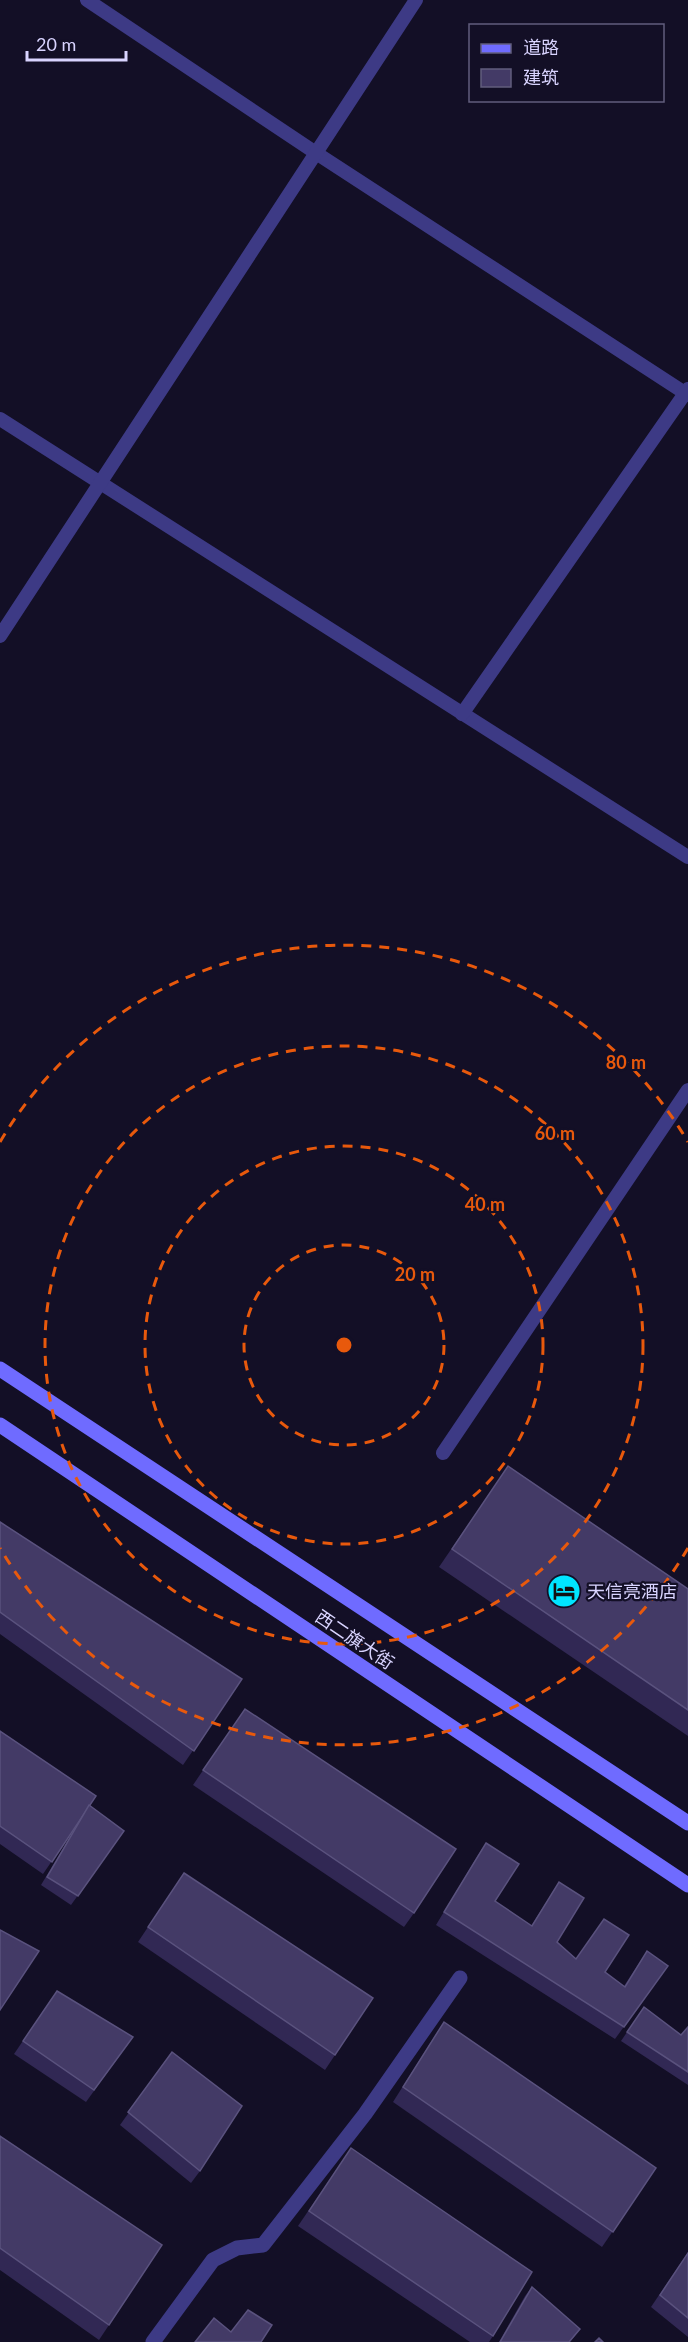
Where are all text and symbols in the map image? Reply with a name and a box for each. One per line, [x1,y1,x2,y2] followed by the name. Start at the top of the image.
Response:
[27,24,126,62] scale bar
[469,24,664,102] legend
[36,33,76,55] text: 20 m
[523,36,559,58] text: 道路
[523,66,559,88] text: 建筑
[606,1051,646,1073] text: 80 m
[535,1122,575,1144] text: 60 m
[465,1193,505,1215] text: 40 m
[395,1263,435,1285] text: 20 m
[334,1335,354,1355] centre of rings
[546,1573,582,1609] hotel icon: 天信亮酒店
[587,1580,677,1602] place label: 天信亮酒店
[312,1605,398,1673] street label: 西二旗大街

